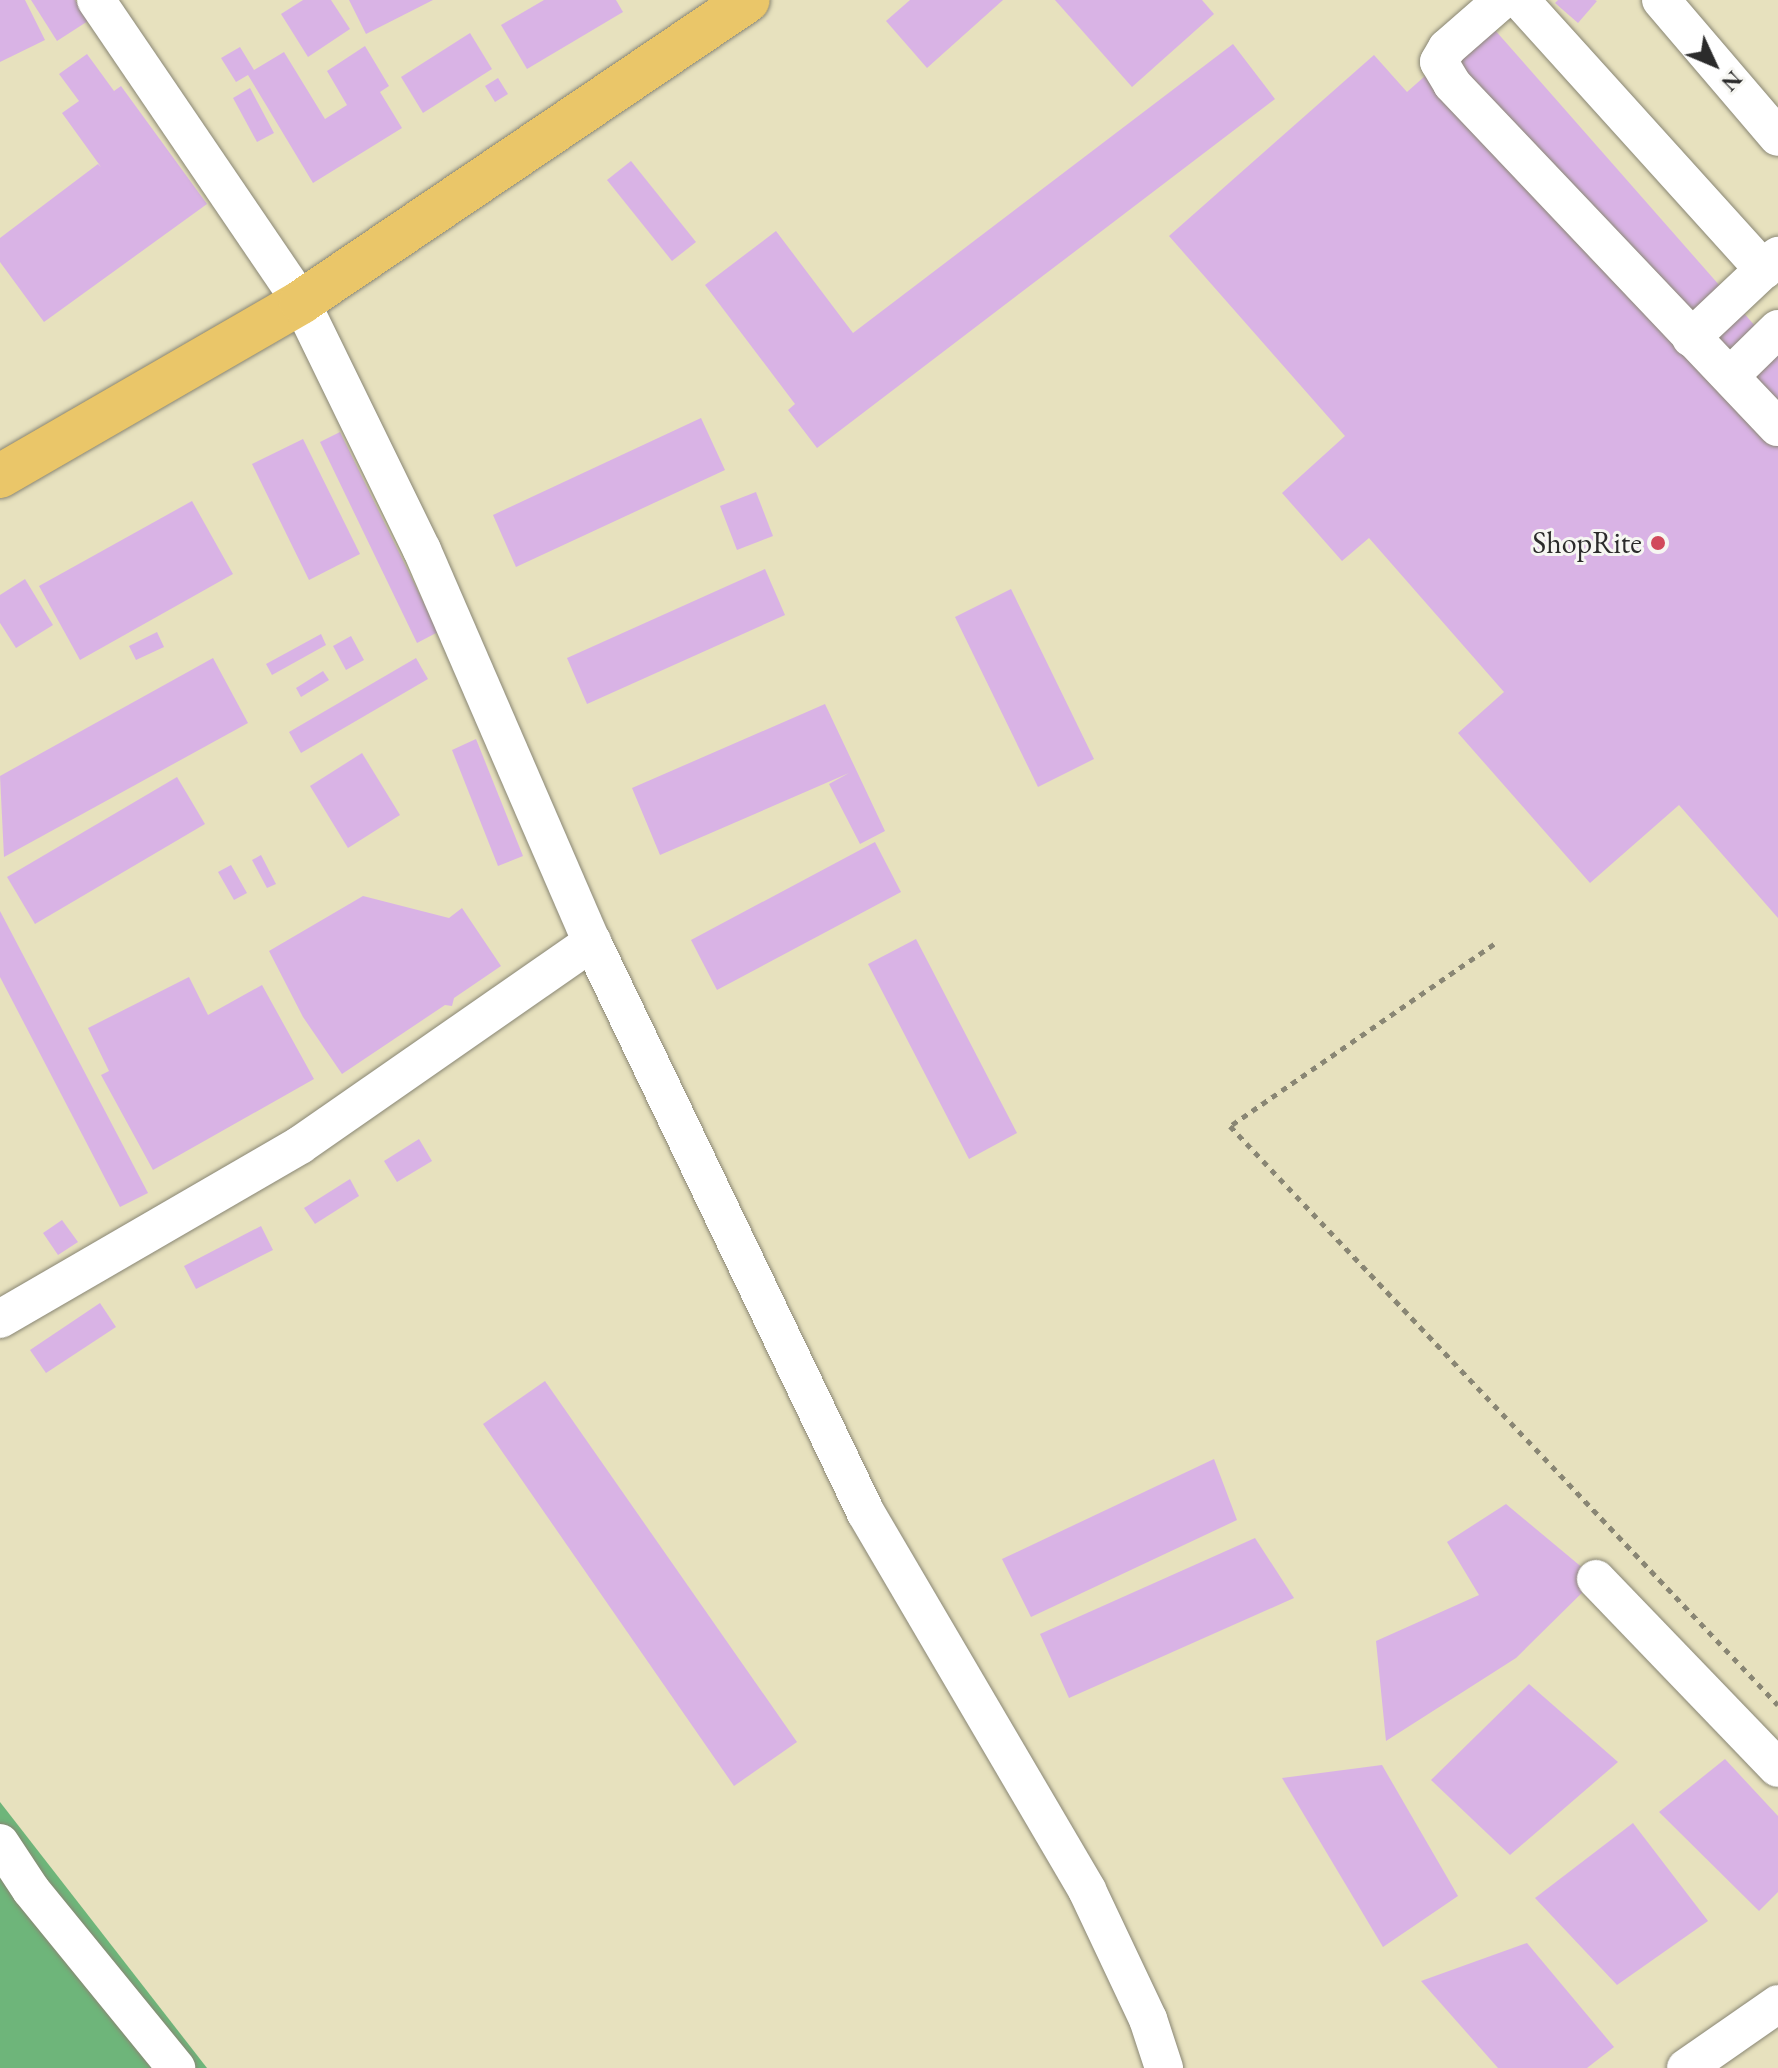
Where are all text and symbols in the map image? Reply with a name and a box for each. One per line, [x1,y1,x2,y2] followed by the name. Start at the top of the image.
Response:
[1674,24,1754,104] north arrow
[1715,65,1748,97] text: N
[1532,525,1642,561] place label: ShopRite
[1649,534,1667,552] marker: ShopRite

